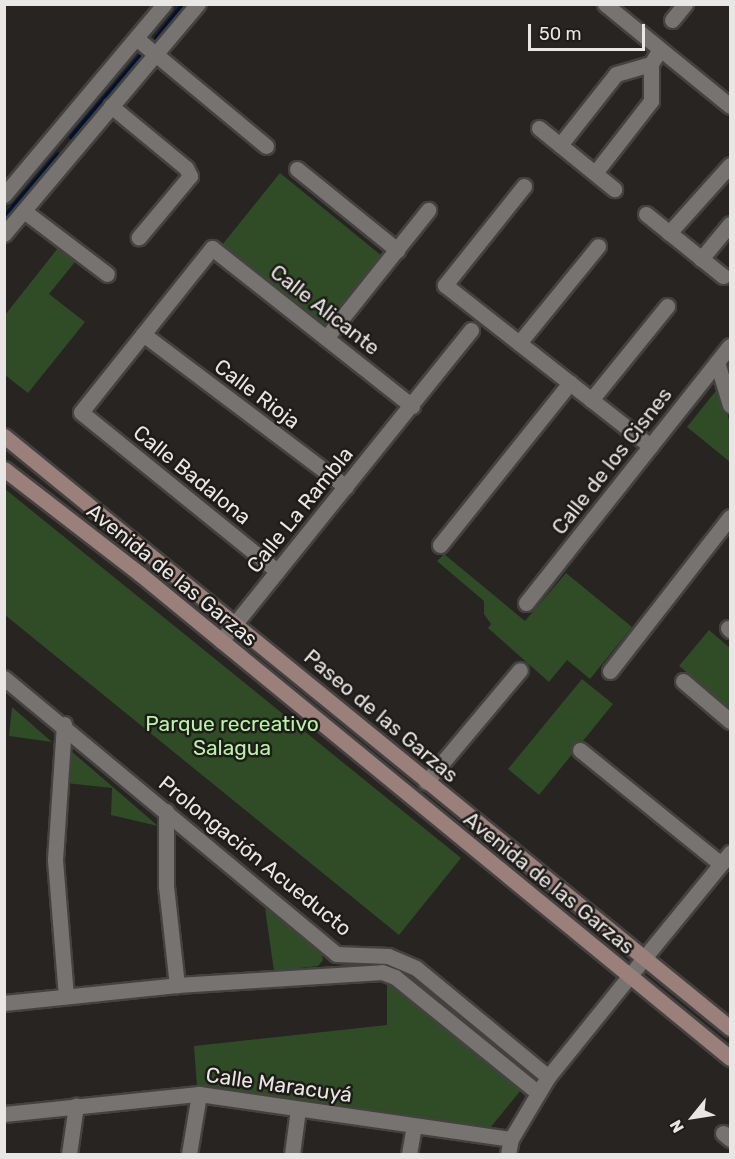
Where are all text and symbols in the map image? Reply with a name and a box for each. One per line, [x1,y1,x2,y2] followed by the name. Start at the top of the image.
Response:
[531,12,648,50] scale bar
[539,23,582,45] text: 50 m
[265,259,385,361] street label: Calle Alicante
[209,354,305,434] street label: Calle Rioja
[547,382,677,540] street label: Calle de los Cisnes
[128,420,256,530] street label: Calle Badalona
[242,442,358,578] street label: Calle La Rambla
[82,498,262,652] street label: Avenida de las Garzas
[299,644,463,788] street label: Paseo de las Garzas
[145,711,319,761] park label: Parque recreativo Salagua
[153,770,357,942] street label: Prolongación Acueducto
[459,806,639,960] street label: Avenida de las Garzas
[204,1062,354,1108] street label: Calle Maracuyá
[663,1087,723,1147] north arrow
[666,1117,688,1136] text: N

